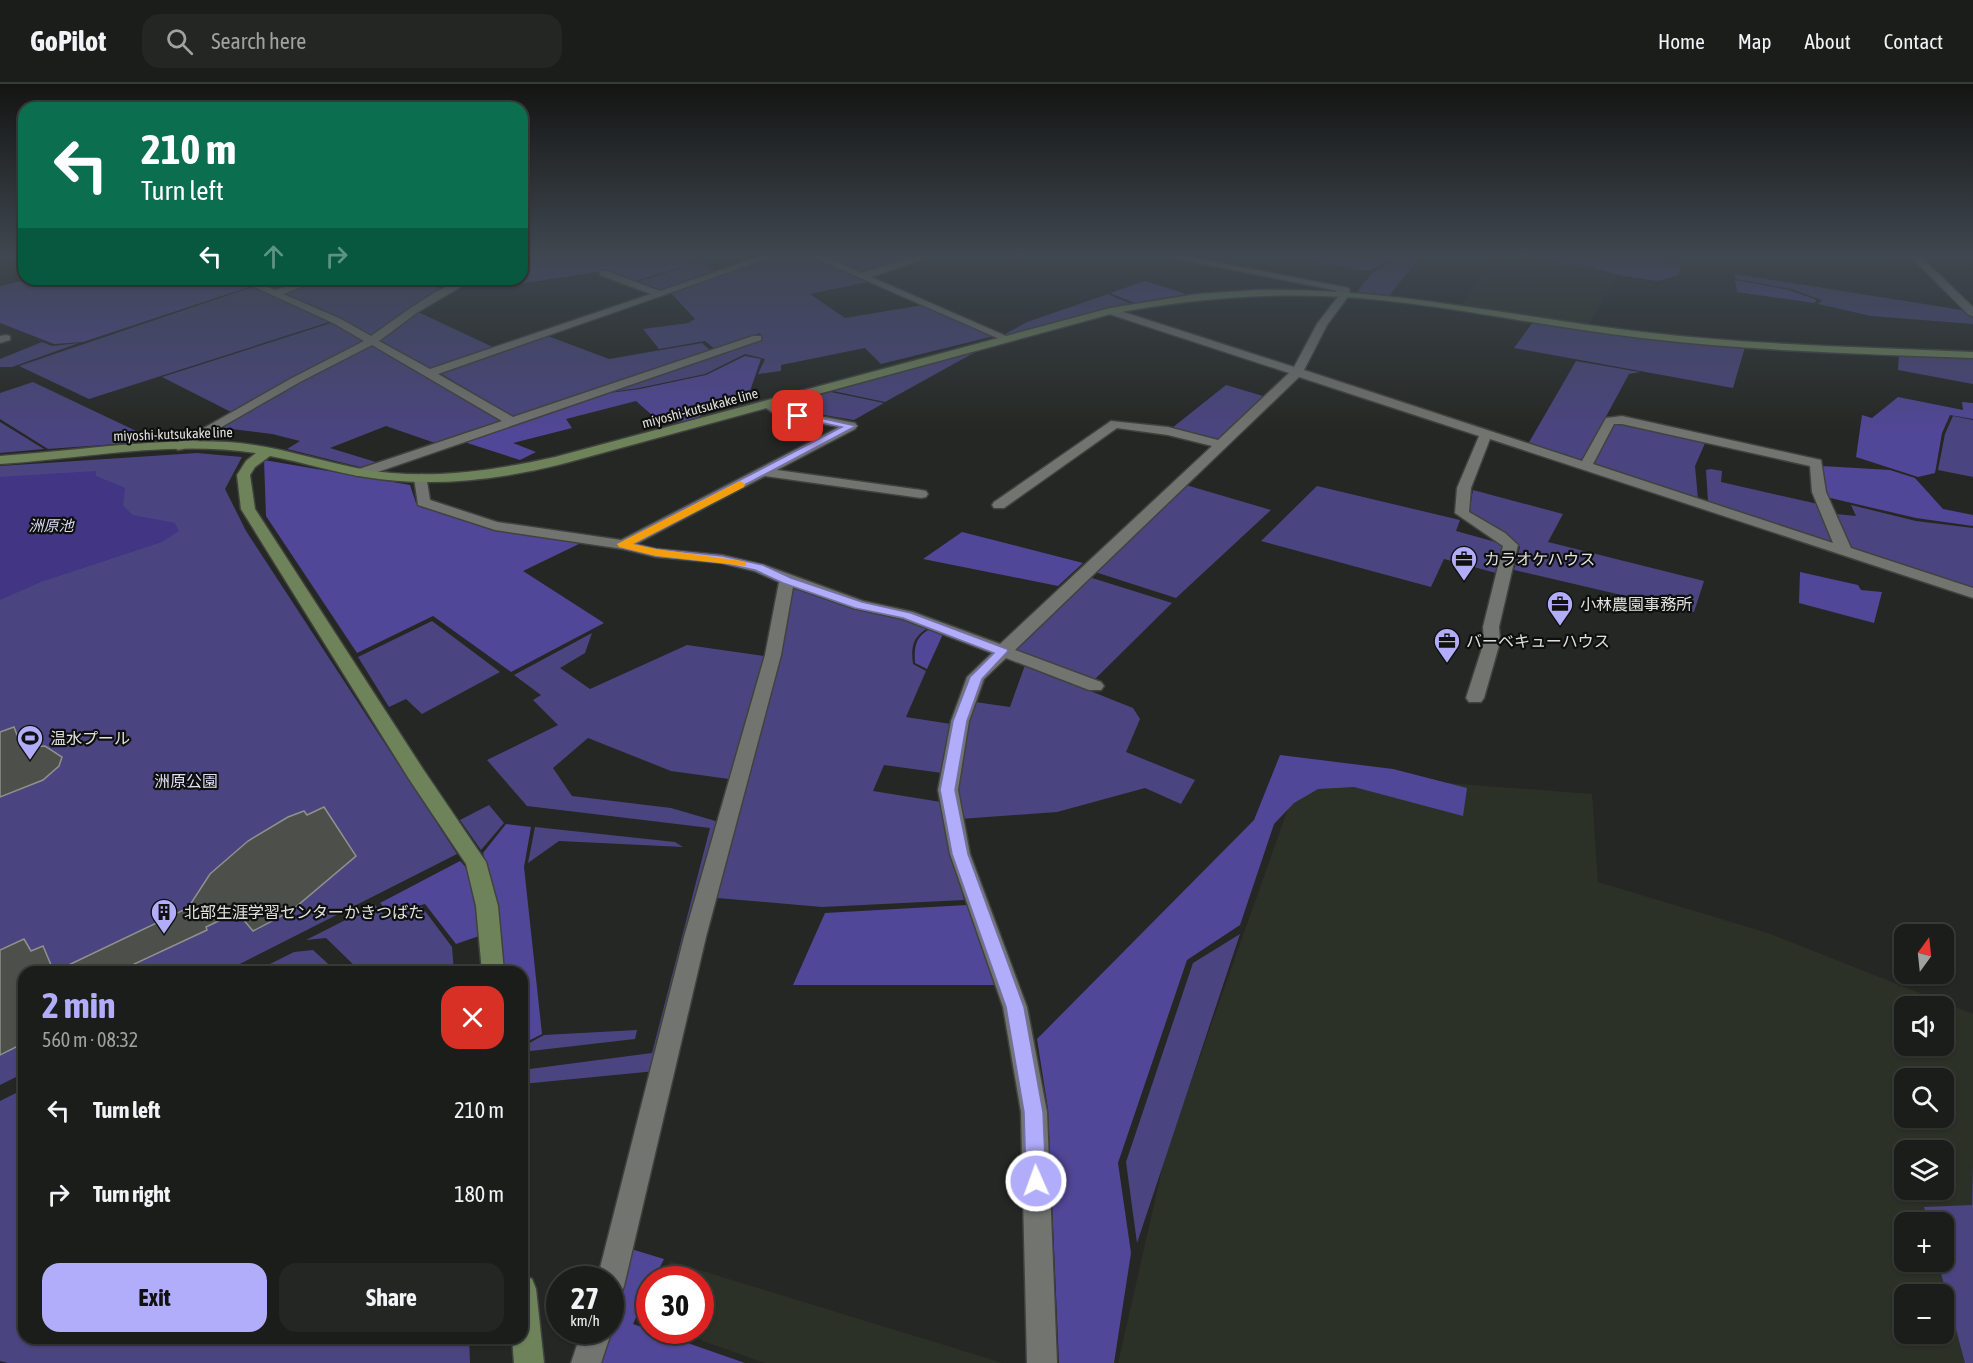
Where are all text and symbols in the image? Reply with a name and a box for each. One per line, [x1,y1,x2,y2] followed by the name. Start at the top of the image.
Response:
[142,14,562,68] search box
[30,25,106,57] text: GoPilot
[163,25,196,58] icon: search
[211,28,306,54] text: Search here
[1658,29,1705,53] text: Home
[1738,29,1772,53] text: Map
[1805,29,1851,53] text: About
[1884,29,1943,53] text: Contact
[141,125,236,173] text: 210 m
[42,126,120,204] icon: left
[141,175,224,206] text: Turn left
[194,240,227,273] icon: left
[257,240,290,273] icon: ahead
[320,240,353,273] icon: right
[640,385,760,431] street label: miyoshi-kutsukake line
[772,390,823,441] pin
[781,399,814,432] icon: arrive
[113,424,233,444] street label: miyoshi-kutsukake line
[28,517,75,534] water label: 洲原池
[1449,544,1479,582] office icon: カラオケハウス
[1484,550,1595,568] place label: カラオケハウス
[1545,589,1575,627] office icon: 小林農園事務所
[1580,595,1692,613] place label: 小林農園事務所
[1432,626,1462,664] office icon: バーベキューハウス
[1466,632,1610,650] place label: バーベキューハウス
[15,723,45,761] sports icon: 温水プール
[50,729,130,747] place label: 温水プール
[154,772,218,790] park label: 洲原公園
[149,897,179,935] building icon: 北部生涯学習センターかきつばた
[184,903,424,921] place label: 北部生涯学習センターかきつばた
[1894,924,1954,984] north arrow
[1894,924,1954,1344] map controls
[42,984,116,1026] text: 2 min
[441,986,504,1049] button: close
[1894,996,1954,1056] button: sound
[42,1028,138,1051] text: 560 m · 08:32
[1894,1068,1954,1128] button: search
[42,1094,75,1127] icon: left
[93,1097,160,1123] text: Turn left
[454,1097,504,1123] text: 210 m
[1894,1140,1954,1200] button: layers
[1004,1149,1068,1213] position arrow
[42,1178,75,1211] icon: right
[93,1181,170,1207] text: Turn right
[454,1181,504,1207] text: 180 m
[1894,1212,1954,1272] button: +
[42,1263,267,1332] button: Exit
[279,1263,504,1332] button: Share
[636,1266,714,1344] speed limit sign: 30
[571,1281,599,1315] text: 27
[1894,1284,1954,1344] button: −
[570,1312,600,1329] text: km/h

